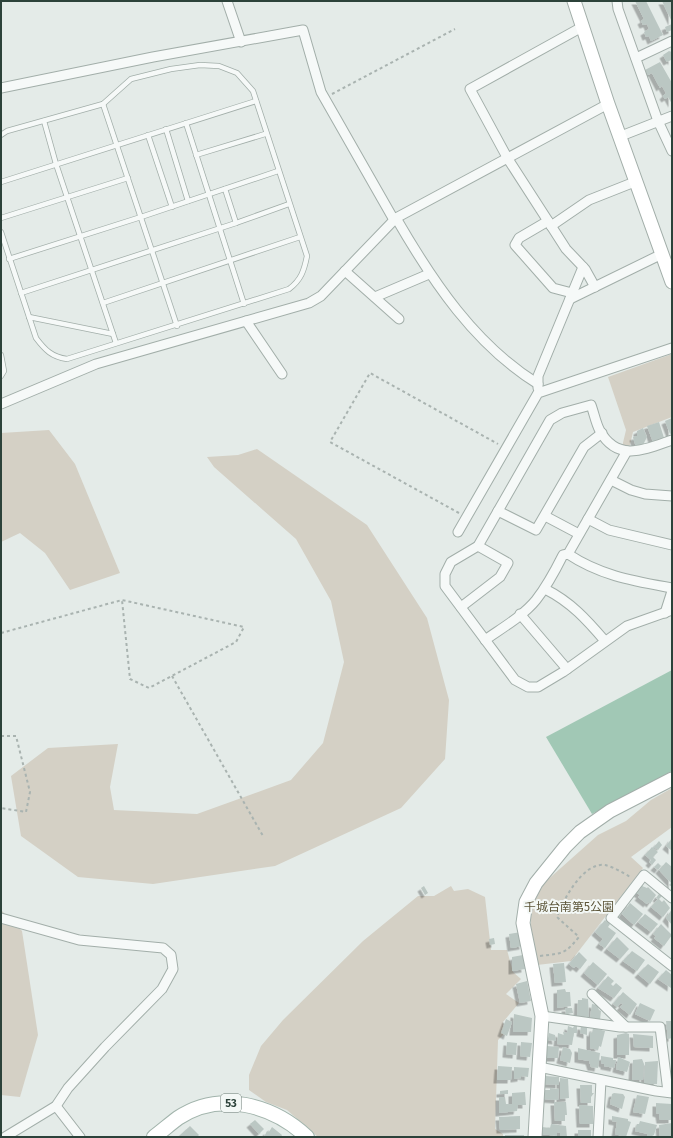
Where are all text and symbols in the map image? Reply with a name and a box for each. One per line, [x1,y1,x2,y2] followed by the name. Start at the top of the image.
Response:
[524,900,614,914] park label: 千城台南第5公園
[221,1094,241,1112] road number: 53

